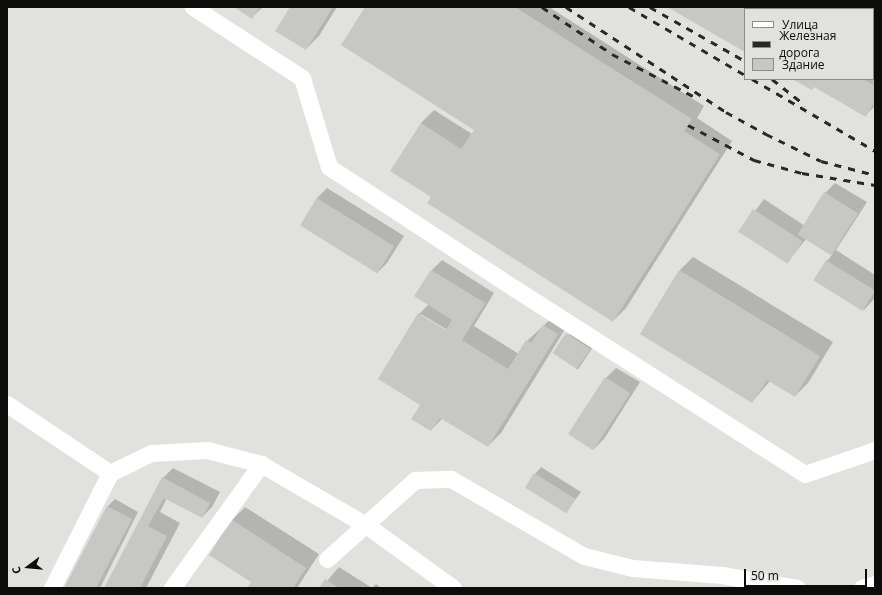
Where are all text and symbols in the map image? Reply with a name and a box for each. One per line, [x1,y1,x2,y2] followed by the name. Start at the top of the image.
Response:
[744,8,874,80] legend
[782,16,818,33] text: Улица
[779,27,836,61] text: Железная дорога
[782,56,825,73] text: Здание
[8,547,48,587] north arrow
[746,561,869,587] scale bar
[8,565,24,576] text: С
[751,567,779,584] text: 50 m

